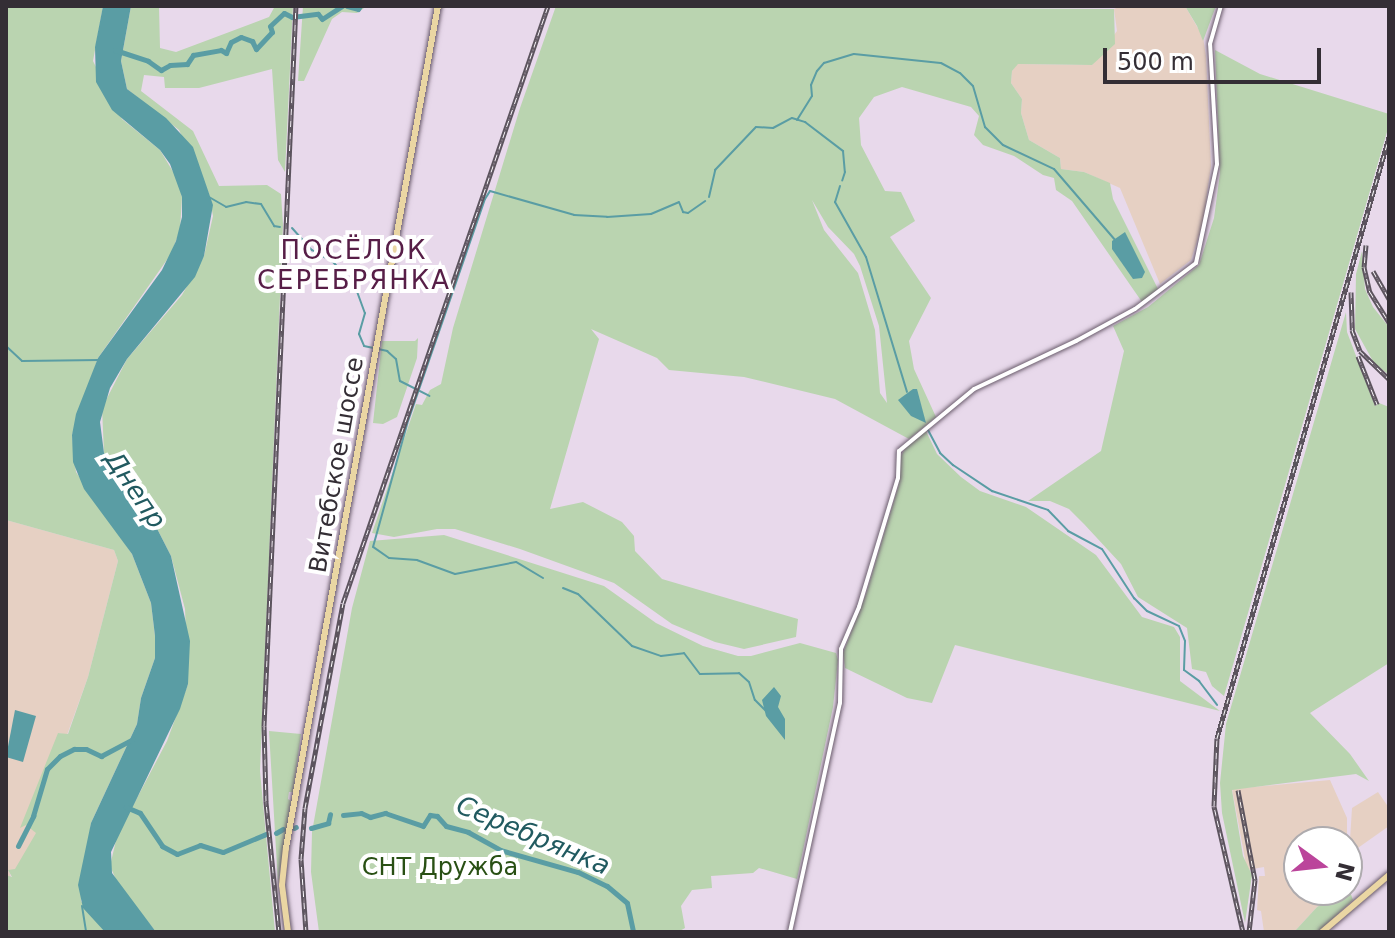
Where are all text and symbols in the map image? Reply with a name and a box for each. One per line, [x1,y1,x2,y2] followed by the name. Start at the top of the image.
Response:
[1107,32,1325,82] scale bar
[1117,48,1194,76] text: 500 m
[257,235,451,296] district label: ПОСЁЛОК СЕРЕБРЯНКА
[304,355,370,575] street label: Витебское шоссе
[98,445,172,535] water label: Днепр
[452,790,614,882] water label: Серебрянка
[1283,826,1363,906] north arrow
[362,854,518,882] park label: СНТ Дружба
[1330,860,1359,884] text: N

